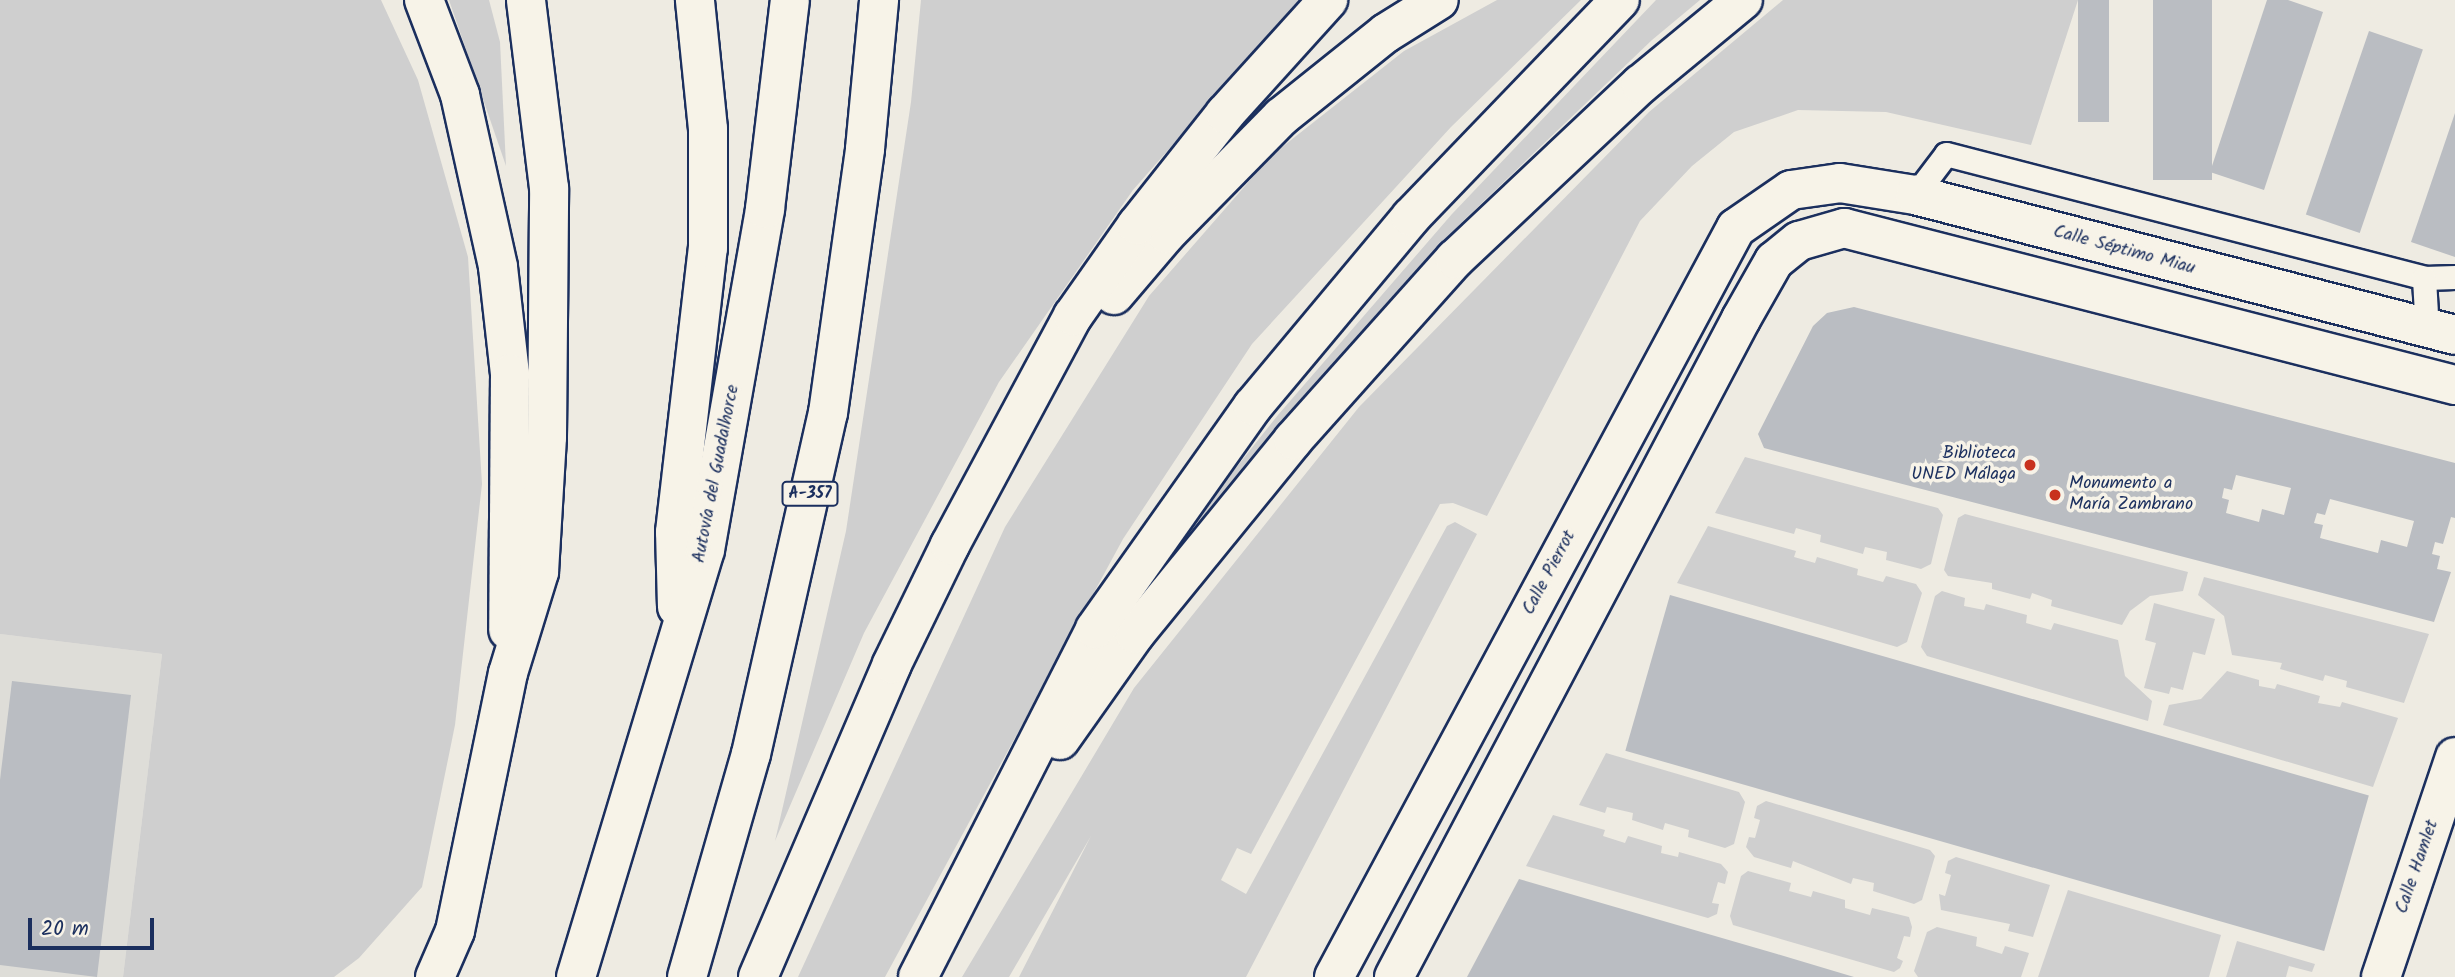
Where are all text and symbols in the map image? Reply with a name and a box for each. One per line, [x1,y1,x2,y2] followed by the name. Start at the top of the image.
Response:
[2051,222,2197,280] street label: Calle Séptimo Miau
[689,383,745,565] street label: Autovía del Guadalhorce
[1911,444,2016,486] place label: Biblioteca UNED Málaga
[2022,457,2038,473] marker: Biblioteca UNED Málaga
[2069,474,2193,516] place label: Monumento a María Zambrano
[780,481,840,506] road number: A-357
[2047,487,2063,503] marker: Monumento a María Zambrano
[1519,527,1581,619] street label: Calle Pierrot
[2392,817,2444,917] street label: Calle Hamlet
[32,904,158,948] scale bar
[41,913,89,946] text: 20 m

